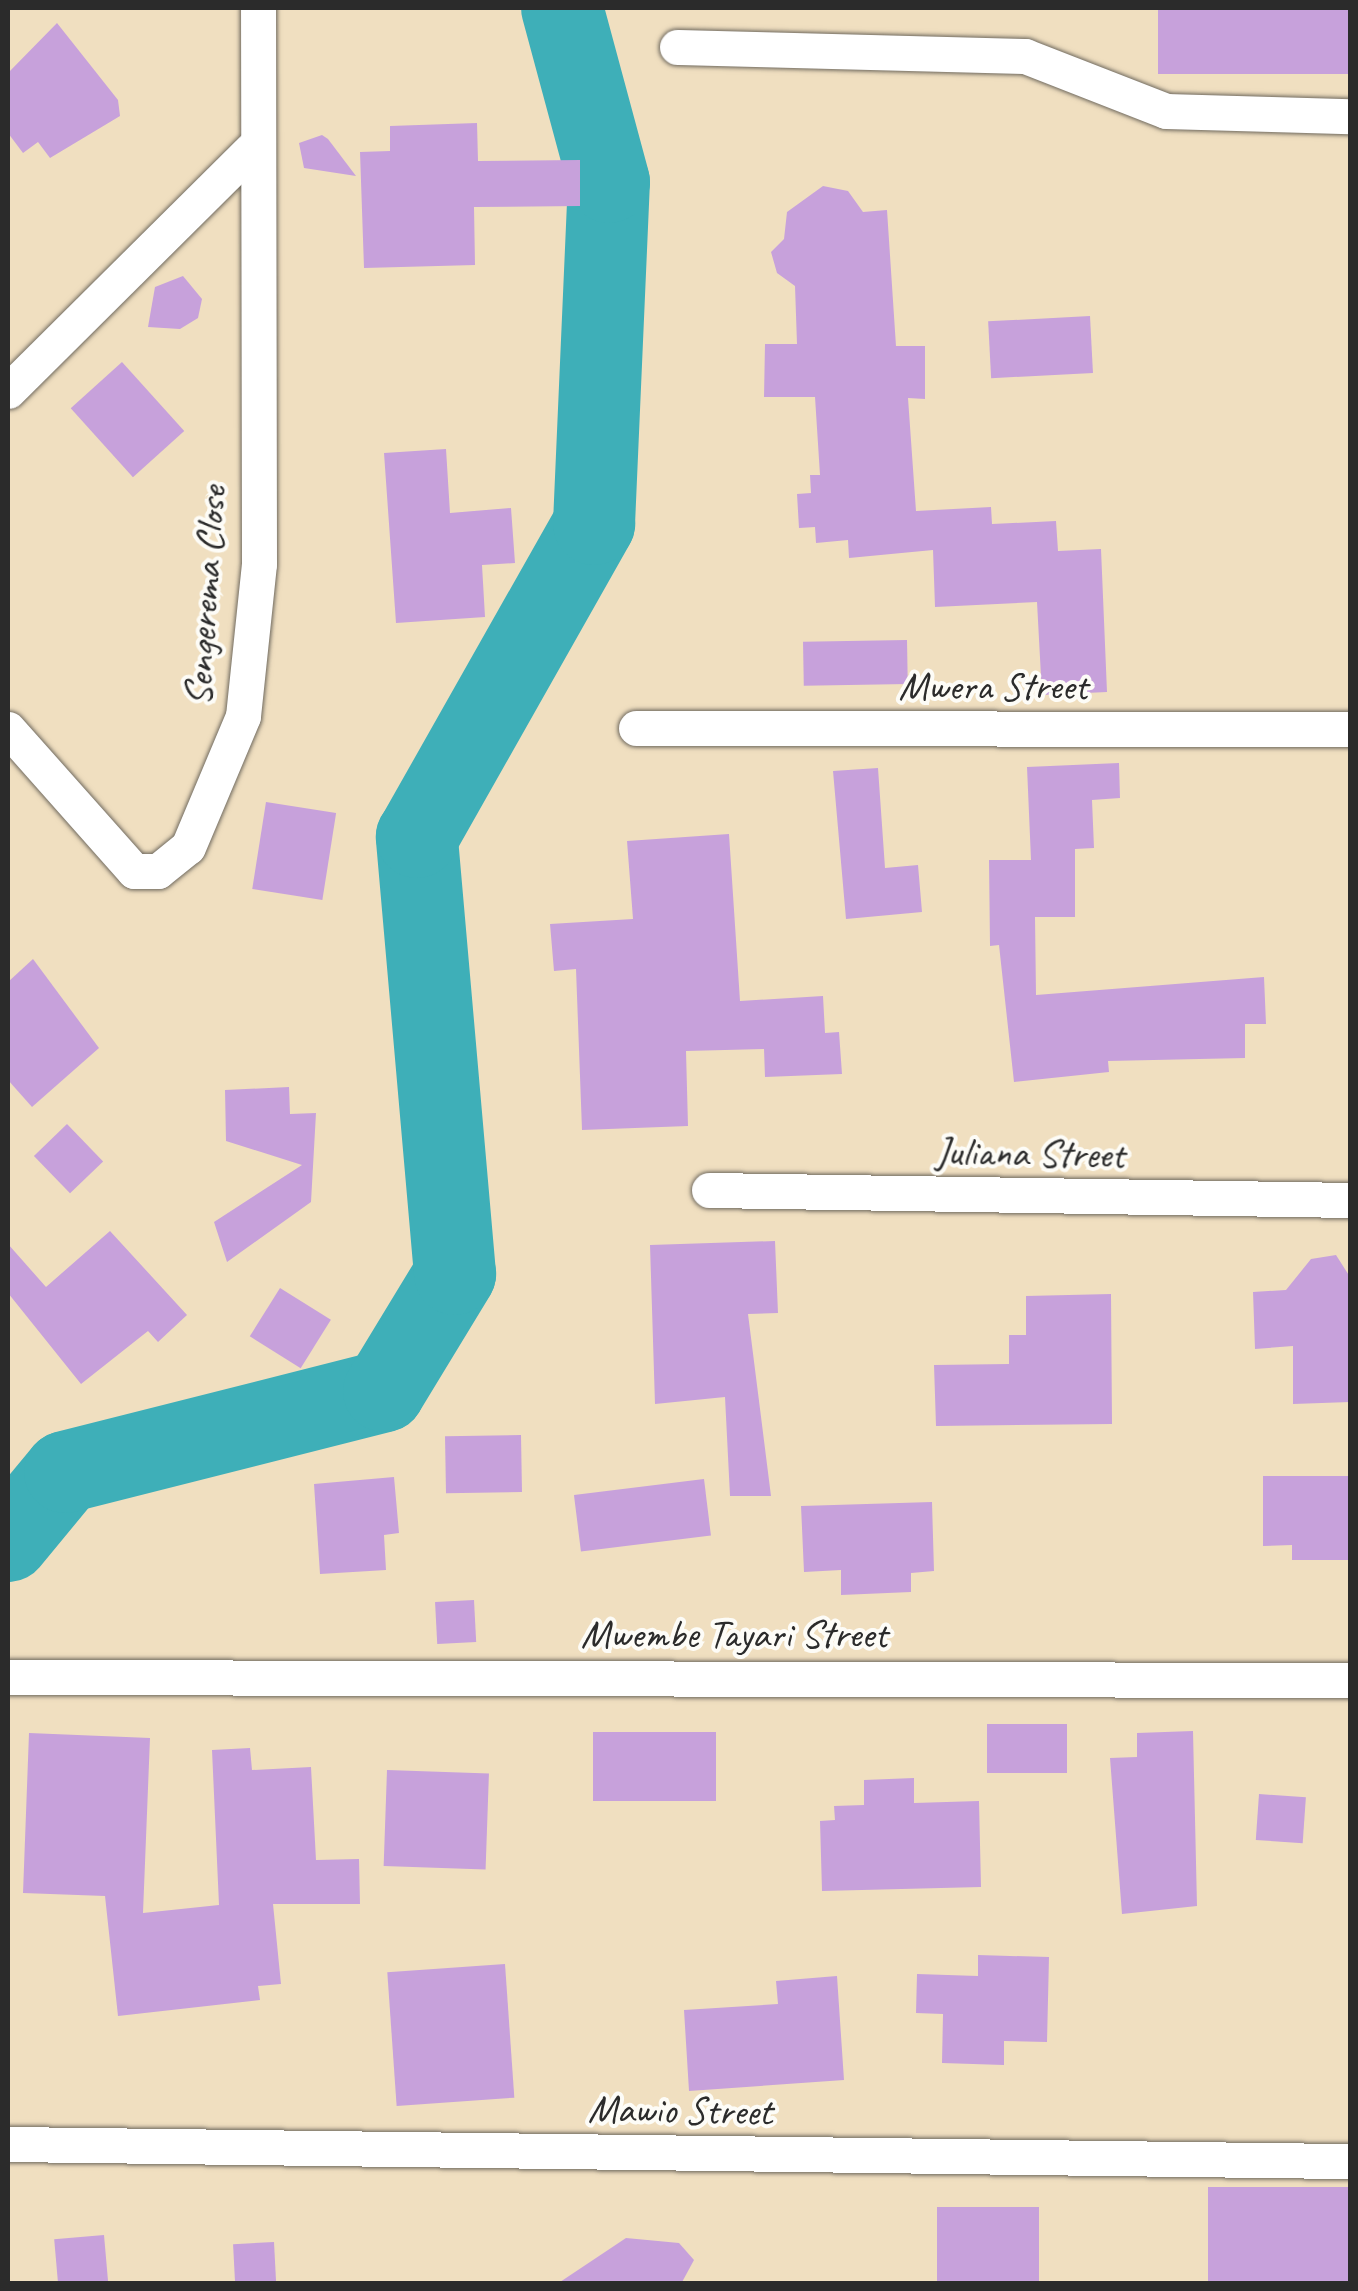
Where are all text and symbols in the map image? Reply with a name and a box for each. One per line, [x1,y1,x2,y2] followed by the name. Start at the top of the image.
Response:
[173,484,237,708] street label: Sengerema Close
[898,662,1088,710] street label: Mwera Street
[935,1127,1125,1179] street label: Juliana Street
[581,1610,887,1658] street label: Mwembe Tayari Street
[587,2084,773,2136] street label: Mawio Street

